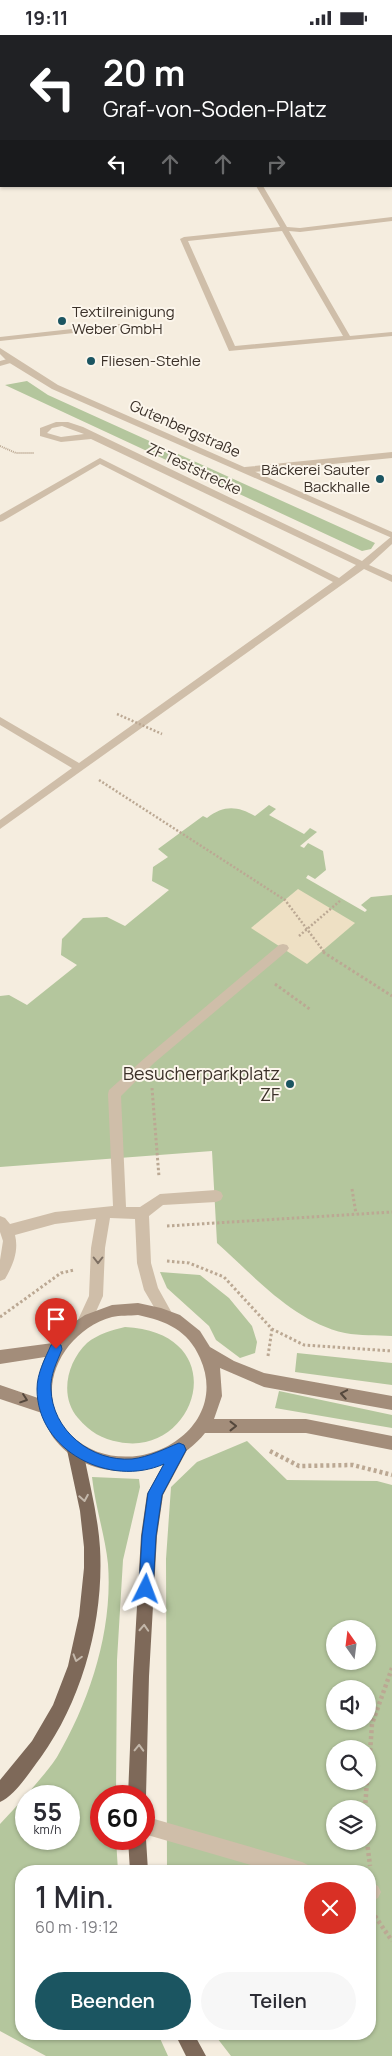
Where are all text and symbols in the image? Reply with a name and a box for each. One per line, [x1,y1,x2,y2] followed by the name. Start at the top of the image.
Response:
[25,5,68,31] text: 19:11
[103,49,185,97] text: 20 m
[20,55,85,120] icon: left
[103,94,327,124] text: Graf-von-Soden-Platz
[103,150,131,178] icon: left
[156,150,184,178] icon: ahead
[209,150,237,178] icon: ahead
[262,150,290,178] icon: right
[72,301,175,339] place label: Textilreinigung Weber GmbH
[56,315,68,327] marker: Textilreinigung Weber GmbH
[101,350,201,371] place label: Fliesen-Stehle
[85,355,97,367] marker: Fliesen-Stehle
[126,395,244,462] street label: Gutenbergstraße
[143,437,245,500] street label: ZF Teststrecke
[261,459,371,497] place label: Bäckerei Sauter Backhalle
[374,473,386,485] marker: Bäckerei Sauter Backhalle
[123,1061,280,1106] place label: Besucherparkplatz ZF
[284,1078,296,1090] marker: Besucherparkplatz ZF
[93,1256,103,1264] one-way arrow
[35,1298,77,1349] pin
[42,1305,70,1333] icon: arrive
[340,1390,348,1400] one-way arrow
[19,1393,27,1403] one-way arrow
[230,1421,237,1431] one-way arrow
[78,1493,88,1502] one-way arrow
[119,1562,171,1614] position arrow
[326,1620,376,1670] north arrow
[326,1620,376,1850] map controls
[138,1623,149,1631] one-way arrow
[73,1653,83,1661] one-way arrow
[326,1680,376,1730] button: sound
[326,1740,376,1790] button: search
[133,1743,144,1751] one-way arrow
[90,1785,155,1850] speed limit sign: 60
[33,1794,62,1829] text: 55
[326,1800,376,1850] button: layers
[34,1821,61,1838] text: km/h
[35,1876,114,1917] text: 1 Min.
[304,1882,356,1934] button: close
[35,1916,118,1938] text: 60 m · 19:12
[35,1972,191,2030] button: Beenden
[201,1972,356,2030] button: Teilen

